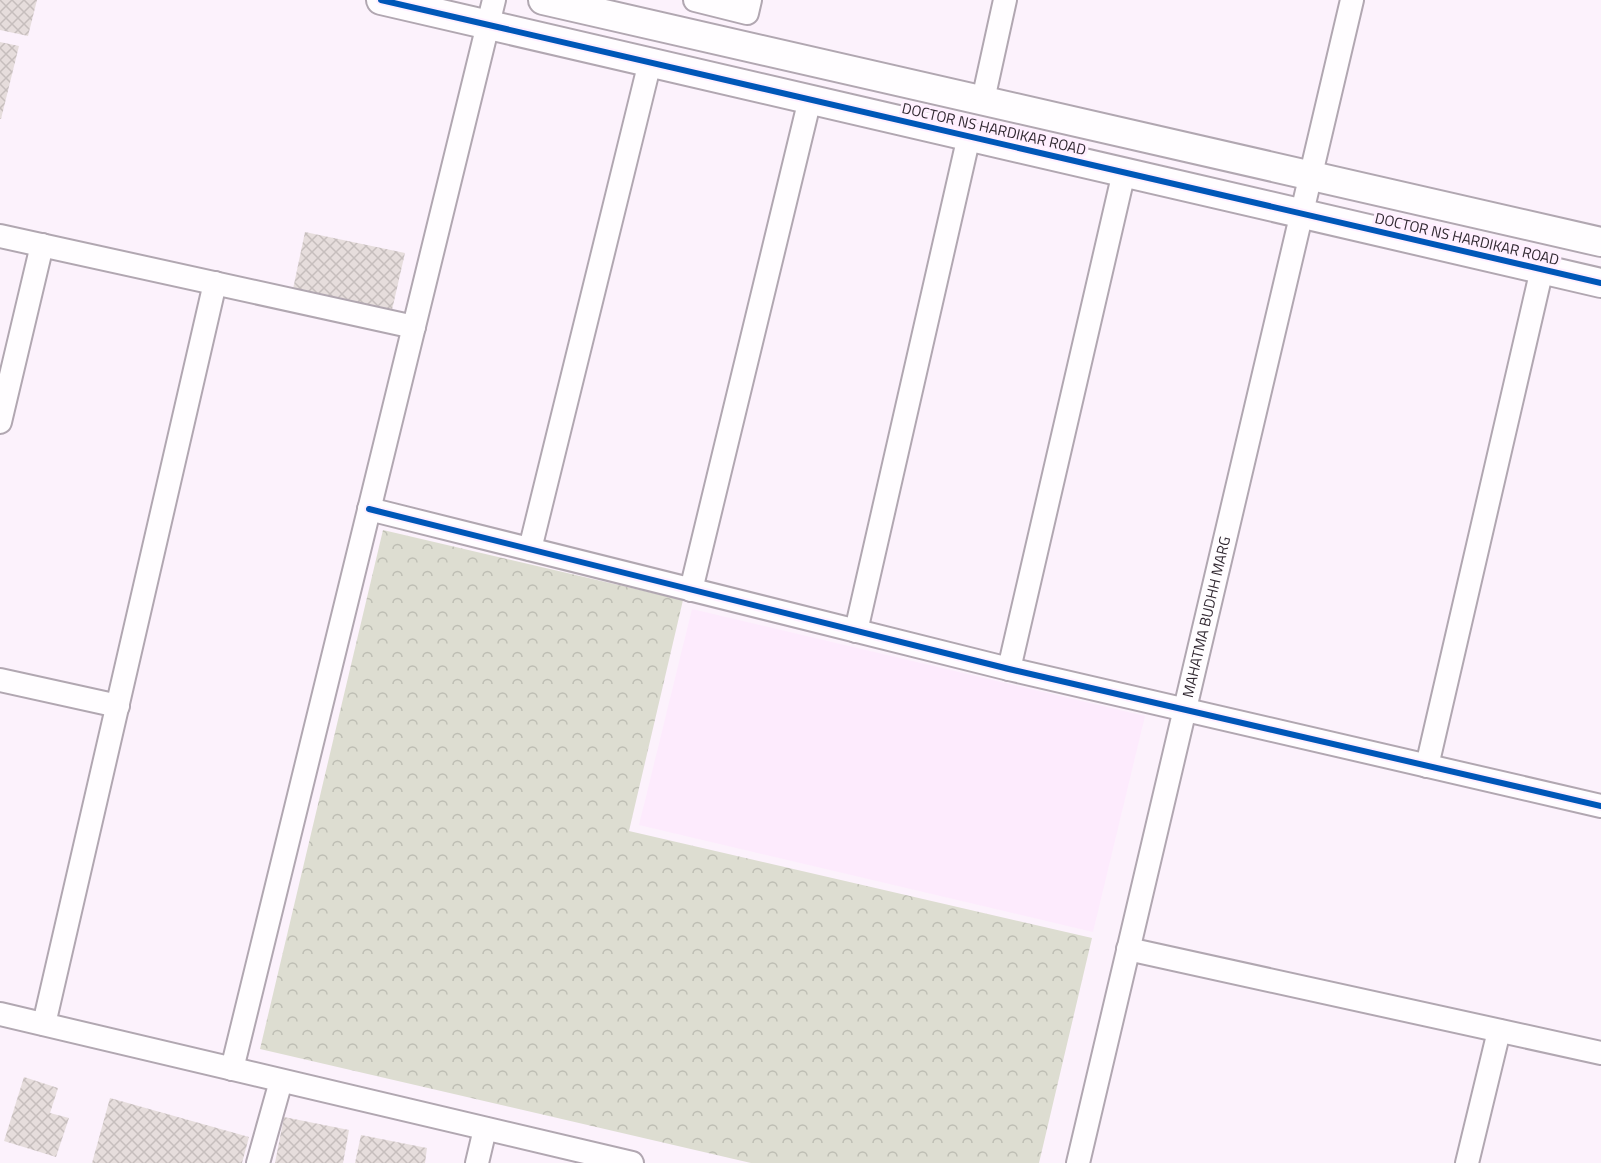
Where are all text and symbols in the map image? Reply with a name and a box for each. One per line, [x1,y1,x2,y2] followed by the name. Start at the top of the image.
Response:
[900,96,1089,161] street label: DOCTOR NS HARDIKAR ROAD
[1373,206,1562,271] street label: DOCTOR NS HARDIKAR ROAD
[1176,534,1236,700] street label: MAHATMA BUDHH MARG

